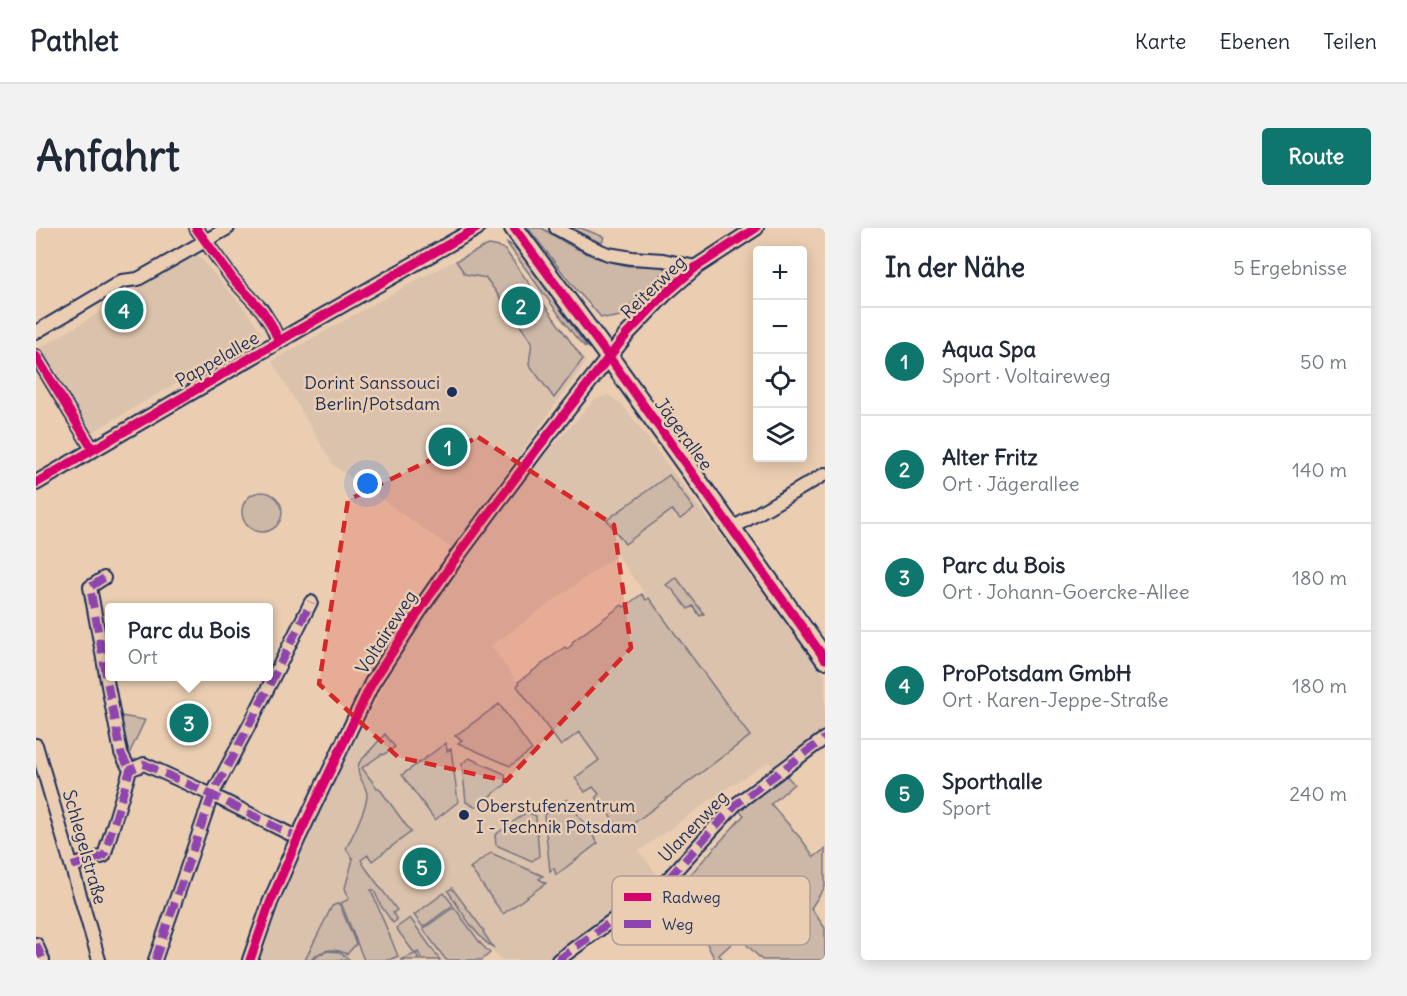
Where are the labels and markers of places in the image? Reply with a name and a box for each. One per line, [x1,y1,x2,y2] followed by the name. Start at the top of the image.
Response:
[502,284,540,328] pin: 2
[104,288,143,332] pin: 4
[304,371,440,415] place label: Dorint Sanssouci Berlin/Potsdam
[445,385,459,399] marker: Dorint Sanssouci Berlin/Potsdam
[428,424,468,470] pin: 1
[170,700,208,746] pin: 3
[476,794,637,838] place label: Oberstufenzentrum I - Technik Potsdam
[457,808,471,822] marker: Oberstufenzentrum I - Technik Potsdam
[402,844,442,890] pin: 5

